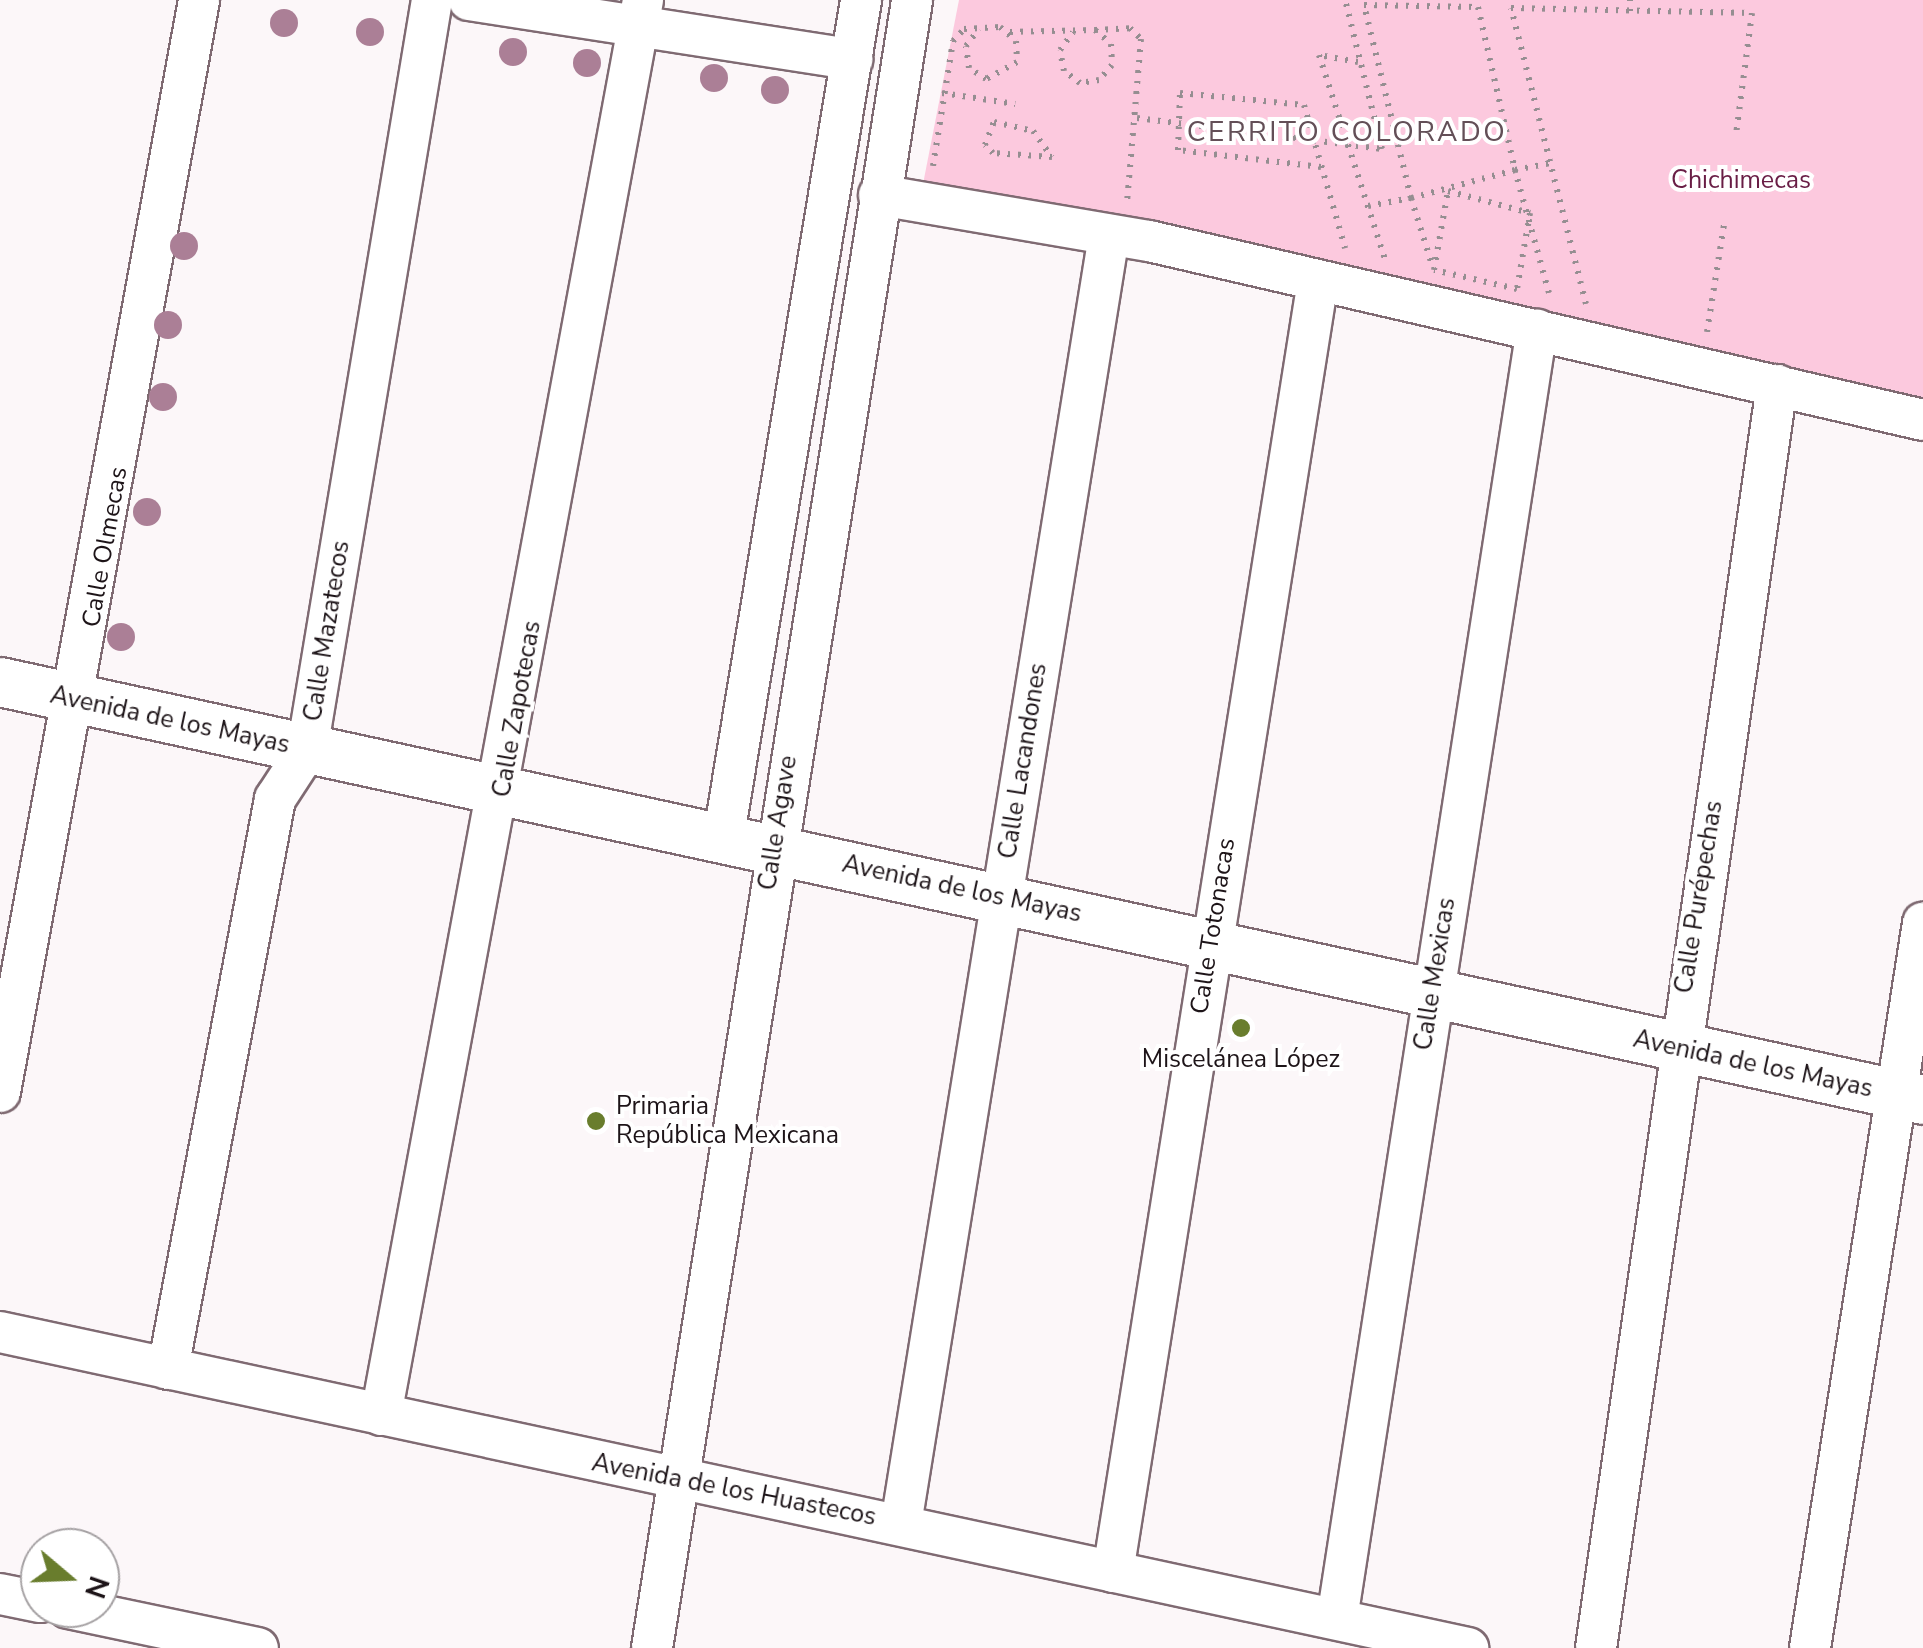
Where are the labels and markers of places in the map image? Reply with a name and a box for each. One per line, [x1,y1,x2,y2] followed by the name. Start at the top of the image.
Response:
[1230,1017,1252,1039] marker: Miscelánea López
[1142,1044,1340,1074] place label: Miscelánea López
[616,1092,839,1151] place label: Primaria República Mexicana
[585,1110,607,1132] marker: Primaria República Mexicana

